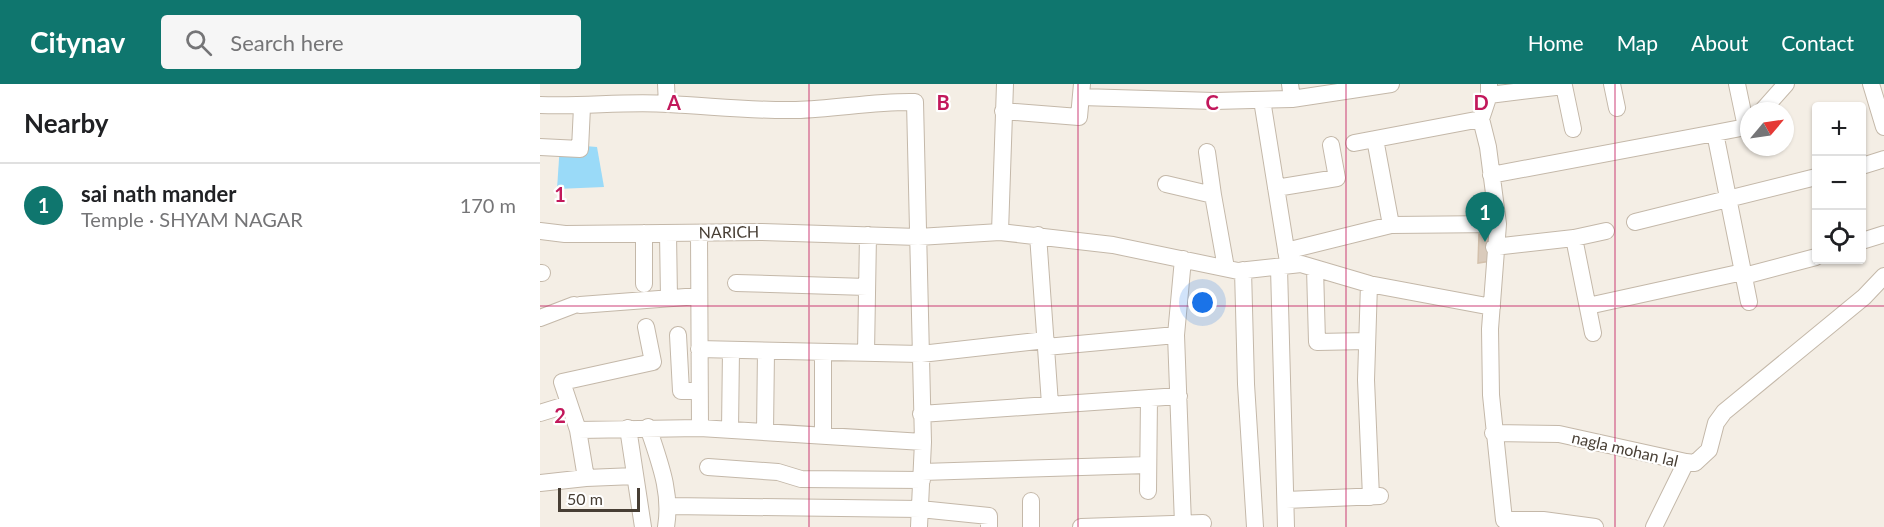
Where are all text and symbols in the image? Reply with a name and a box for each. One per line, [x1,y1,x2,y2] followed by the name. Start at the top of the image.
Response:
[161,15,581,69] search box
[30,25,125,59] text: Citynav
[182,26,215,59] icon: search
[230,29,344,56] text: Search here
[1528,30,1584,55] text: Home
[1617,30,1658,55] text: Map
[1691,30,1748,55] text: About
[1781,30,1854,55] text: Contact
[666,90,681,114] text: A
[936,90,950,114] text: B
[1205,90,1219,114] text: C
[1473,90,1489,114] text: D
[1740,102,1794,156] north arrow
[1812,102,1866,264] map controls
[1812,102,1866,156] button: +
[24,107,109,139] text: Nearby
[1812,156,1866,210] button: −
[81,180,237,207] text: sai nath mander
[554,182,566,206] text: 1
[1466,192,1504,242] pin: 1
[38,193,49,217] text: 1
[460,193,516,217] text: 170 m
[81,207,303,231] text: Temple · SHYAM NAGAR
[1812,210,1866,264] button: locate
[699,221,759,242] street label: NARICH
[1188,288,1217,317] your location
[554,403,566,427] text: 2
[1570,427,1680,470] street label: nagla mohan lal
[558,485,640,512] scale bar
[567,489,603,508] text: 50 m

